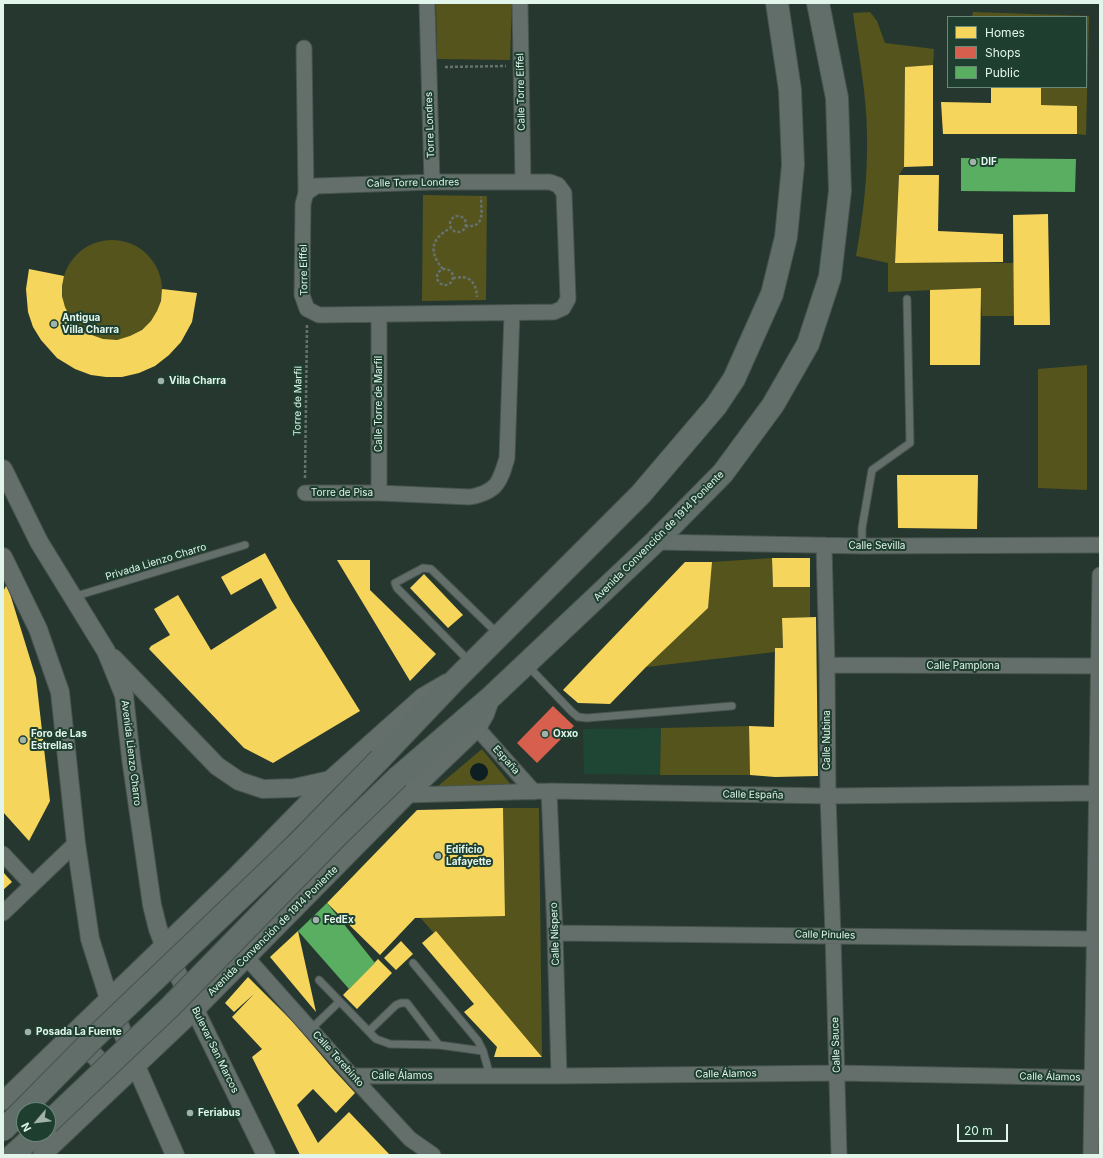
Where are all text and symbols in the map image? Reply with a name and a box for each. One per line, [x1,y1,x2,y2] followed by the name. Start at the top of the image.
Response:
[947,16,1087,88] legend
[985,25,1025,40] text: Homes
[985,45,1021,60] text: Shops
[514,53,528,131] street label: Calle Torre Eiffel
[985,65,1020,80] text: Public
[423,92,437,158] street label: Torre Londres
[981,156,997,168] place label: DIF
[968,157,978,167] marker: DIF
[367,176,459,190] street label: Calle Torre Londres
[298,244,310,296] street label: Torre Eiffel
[62,312,119,336] place label: Antigua Villa Charra
[49,319,59,329] marker: Antigua Villa Charra
[373,356,385,452] street label: Calle Torre de Marfil
[291,366,305,436] street label: Torre de Marfil
[169,375,226,387] place label: Villa Charra
[156,376,166,386] marker: Villa Charra
[591,468,727,604] street label: Avenida Convención de 1914 Poniente
[311,487,373,499] street label: Torre de Pisa
[849,540,905,552] street label: Calle Sevilla
[104,541,208,583] street label: Privada Lienzo Charro
[926,660,1000,672] street label: Calle Pamplona
[119,699,143,807] street label: Avenida Lienzo Charro
[821,710,833,770] street label: Calle Nubina
[31,728,87,752] place label: Foro de Las Estrellas
[553,728,578,740] place label: Oxxo
[540,729,550,739] marker: Oxxo
[18,735,28,745] marker: Foro de Las Estrellas
[490,743,522,777] street label: España
[722,788,784,802] street label: Calle España
[446,844,492,868] place label: Edificio Lafayette
[433,851,443,861] marker: Edificio Lafayette
[205,863,341,999] street label: Avenida Convención de 1914 Poniente
[548,902,562,966] street label: Calle Níspero
[324,914,354,926] place label: FedEx
[311,915,321,925] marker: FedEx
[795,928,855,942] street label: Calle Pinules
[189,1005,241,1095] street label: Bulevar San Marcos
[829,1017,843,1073] street label: Calle Sauce
[36,1026,122,1038] place label: Posada La Fuente
[23,1027,33,1037] marker: Posada La Fuente
[310,1029,366,1089] street label: Calle Terebinto
[695,1067,757,1081] street label: Calle Álamos
[371,1070,433,1082] street label: Calle Álamos
[1019,1070,1081,1084] street label: Calle Álamos
[16,1102,56,1142] north arrow
[198,1107,240,1119] place label: Feriabus
[185,1108,195,1118] marker: Feriabus
[959,1116,1010,1142] scale bar
[18,1120,34,1134] text: N
[964,1123,993,1138] text: 20 m

